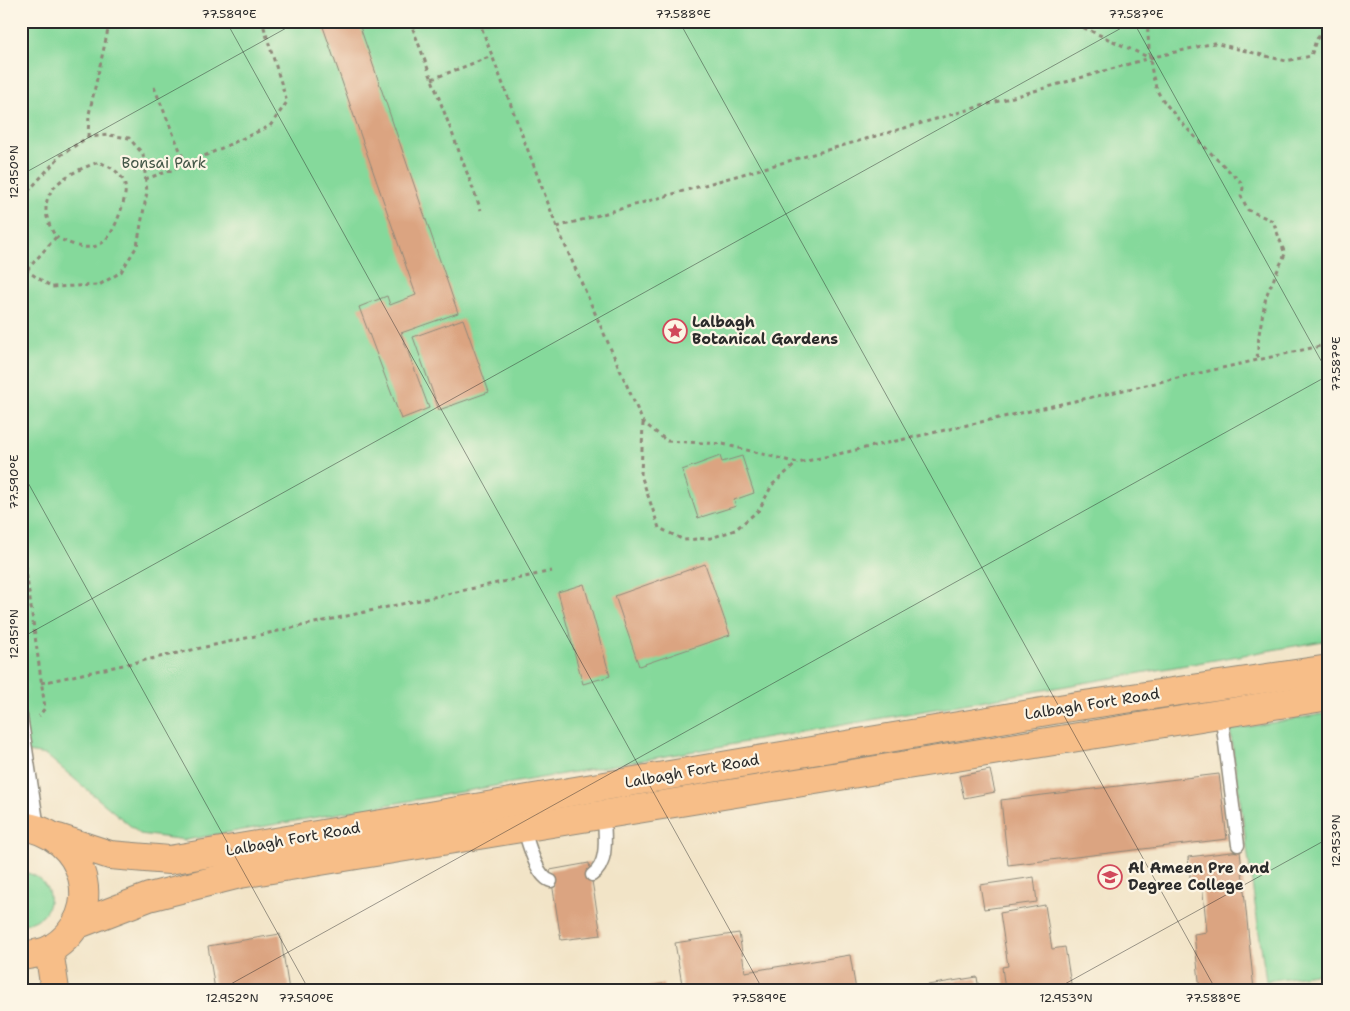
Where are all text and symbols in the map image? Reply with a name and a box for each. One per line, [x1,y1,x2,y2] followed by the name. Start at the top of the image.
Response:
[201,6,257,22] text: 77.589°E
[655,6,711,22] text: 77.588°E
[1109,6,1163,22] text: 77.587°E
[6,145,22,199] text: 12.950°N
[122,153,206,173] park label: Bonsai Park
[692,312,838,349] place label: Lalbagh Botanical Gardens
[662,318,688,344] place icon: Lalbagh Botanical Gardens
[1328,337,1344,391] text: 77.587°E
[6,454,22,510] text: 77.590°E
[6,609,22,659] text: 12.951°N
[1023,683,1161,725] street label: Lalbagh Fort Road
[623,749,761,793] street label: Lalbagh Fort Road
[1328,814,1344,868] text: 12.953°N
[224,817,362,861] street label: Lalbagh Fort Road
[1128,858,1270,895] place label: Al Ameen Pre and Degree College
[1097,864,1123,890] school or university icon: Al Ameen Pre and Degree College
[205,990,259,1006] text: 12.952°N
[278,990,334,1006] text: 77.590°E
[731,990,787,1006] text: 77.589°E
[1039,990,1093,1006] text: 12.953°N
[1185,990,1241,1006] text: 77.588°E

